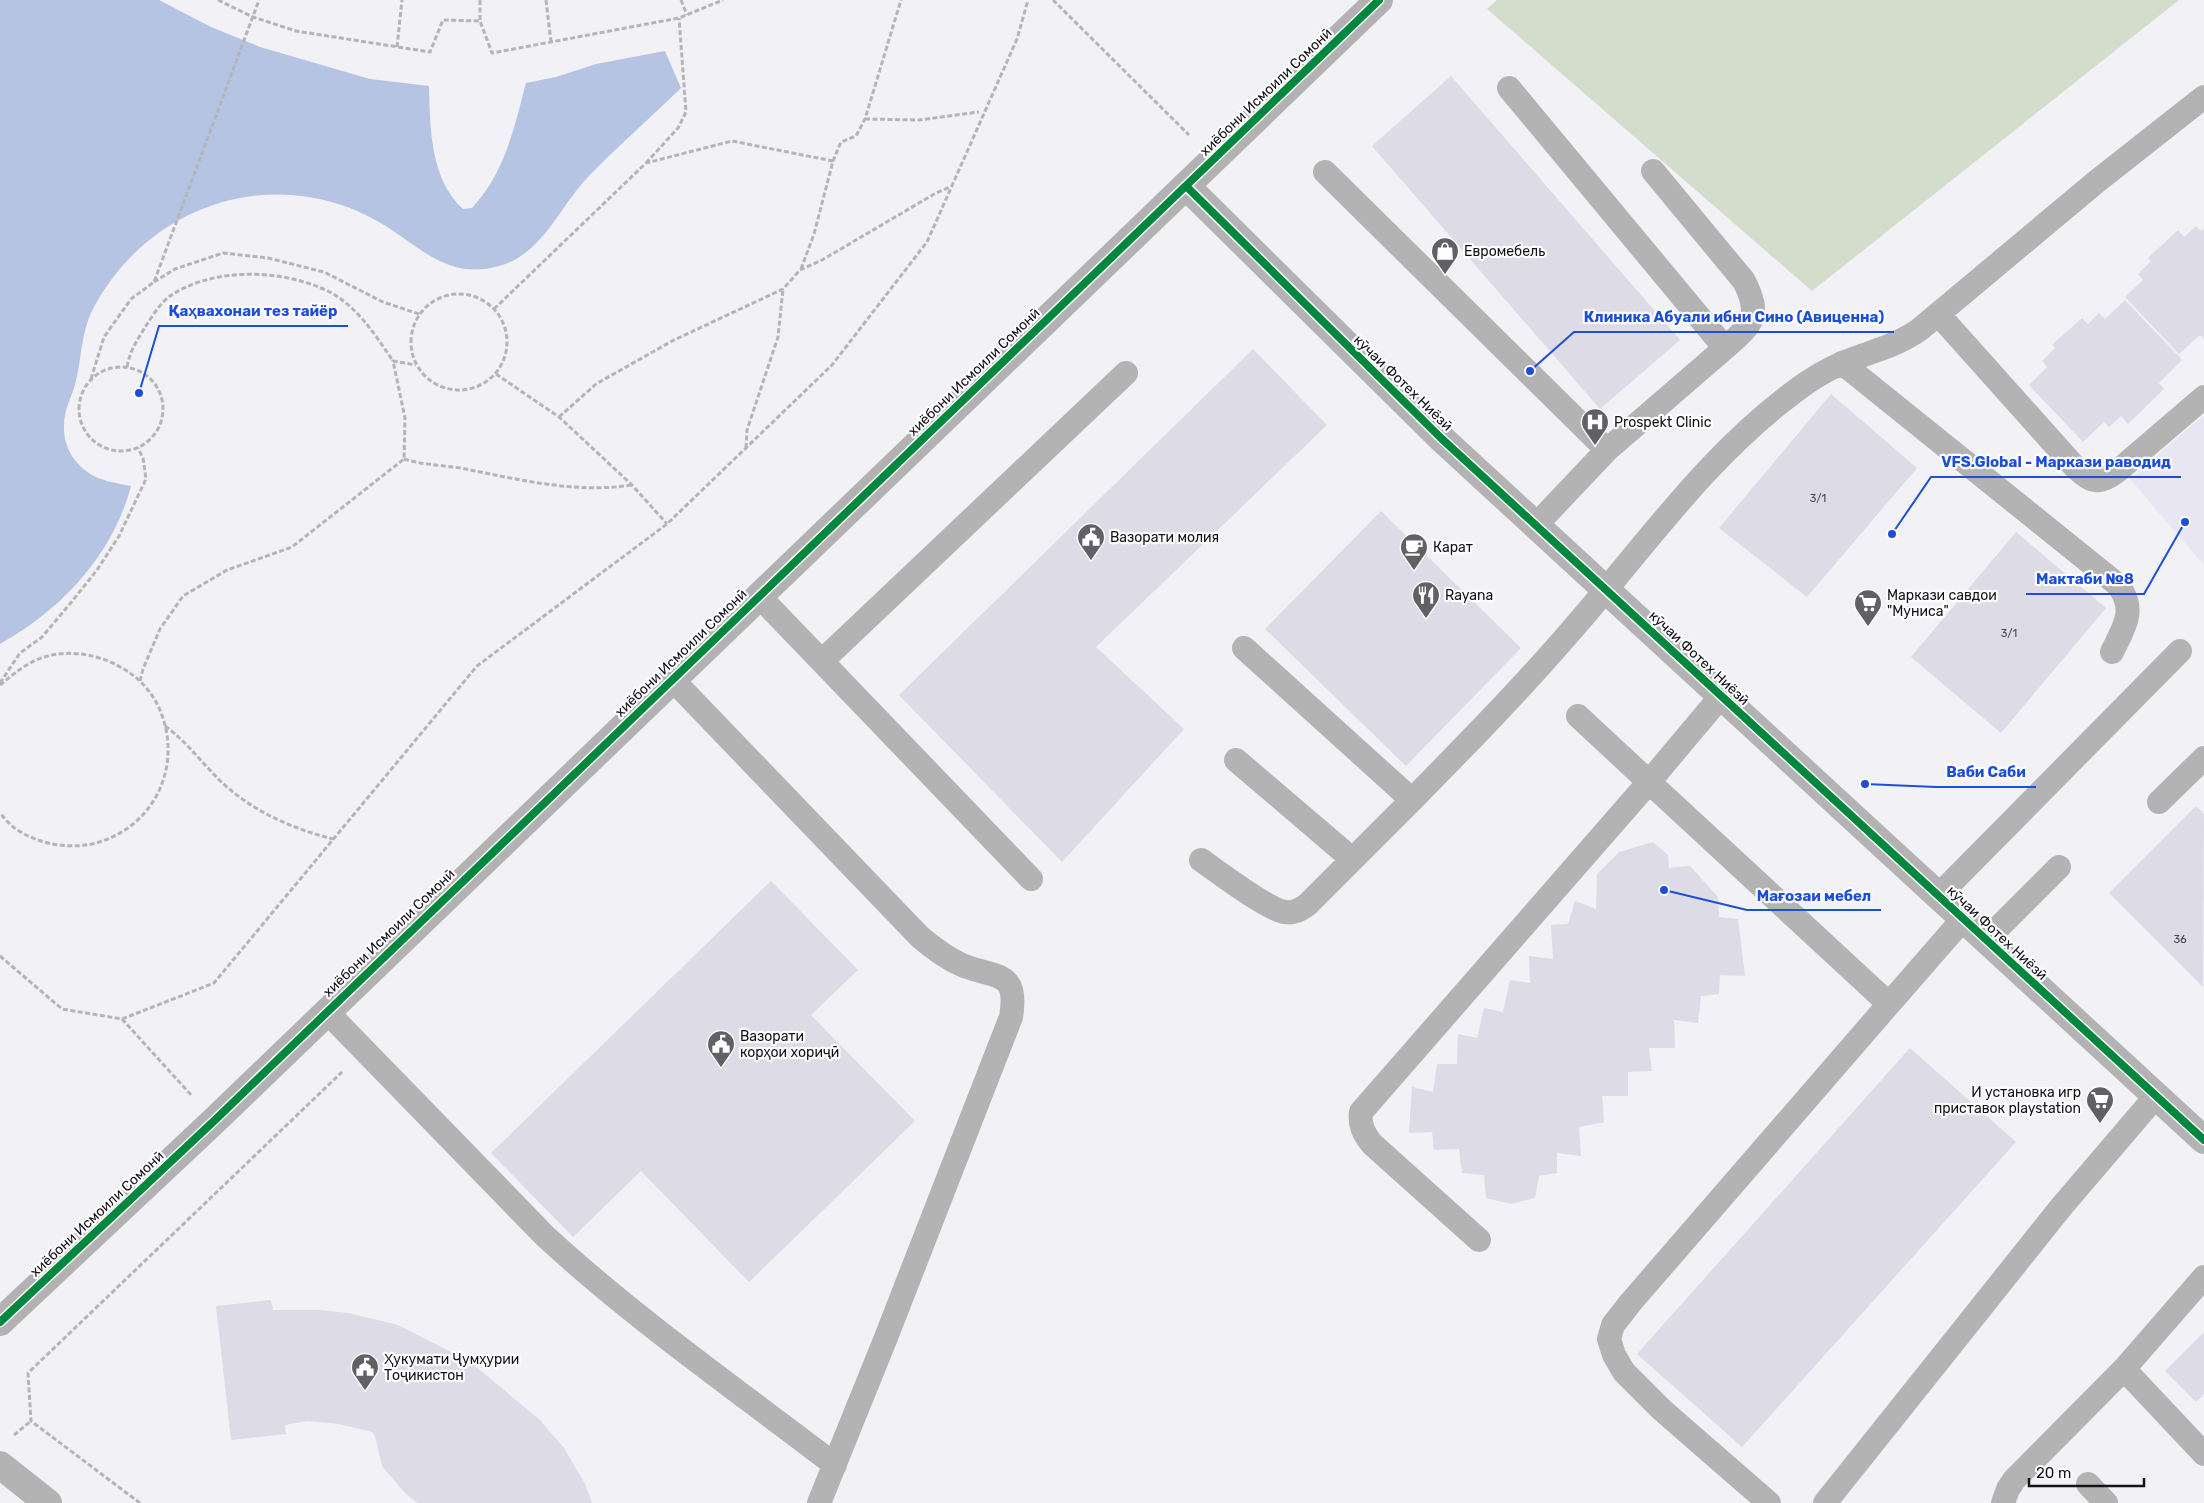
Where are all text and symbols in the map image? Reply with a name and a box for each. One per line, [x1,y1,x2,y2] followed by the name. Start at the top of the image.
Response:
[1196,24,1336,160] street label: хиёбони Исмоили Сомонӣ
[1430,236,1460,275] shop icon: Евромебель
[1464,243,1545,260] place label: Евромебель
[159,296,348,326] callout: Қаҳвахонаи тез тайёр
[168,302,338,320] text: Қаҳвахонаи тез тайёр
[1574,302,1894,332] callout: Клиника Абуали ибни Сино (Авиценна)
[904,304,1044,440] street label: хиёбони Исмоили Сомонӣ
[1584,308,1884,326] text: Клиника Абуали ибни Сино (Авиценна)
[1350,332,1456,434] street label: кӯчаи Фотех Ниёзӣ
[1580,407,1610,446] hospital icon: Prospekt Clinic
[1614,414,1712,431] place label: Prospekt Clinic
[1931,447,2181,477] callout: VFS.Global - Маркази раводид
[1941,453,2171,471] text: VFS.Global - Маркази раводид
[1810,492,1826,505] house number: 3/1
[1076,522,1106,561] public building icon: Вазорати молия
[1110,529,1219,546] place label: Вазорати молия
[1399,532,1429,571] cafe icon: Карат
[1433,539,1473,556] place label: Карат
[2026,564,2144,594] callout: Мактаби №8
[2036,570,2134,588] text: Мактаби №8
[1411,580,1441,619] restaurant icon: Rayana
[611,585,751,721] street label: хиёбони Исмоили Сомонӣ
[1445,587,1493,604] place label: Rayana
[1887,587,1997,620] place label: Маркази савдои "Муниса"
[1853,588,1883,627] supermarket icon: Маркази савдои "Муниса"
[1645,607,1753,709] street label: кӯчаи Фотех Ниёзӣ
[2001,627,2017,640] house number: 3/1
[1936,757,2036,787] callout: Ваби Саби
[1946,763,2026,781] text: Ваби Саби
[319,865,459,1001] street label: хиёбони Исмоили Сомонӣ
[1747,880,1881,910] callout: Мағозаи мебел
[1943,882,2051,984] street label: кӯчаи Фотех Ниёзӣ
[1757,887,1871,905] text: Мағозаи мебел
[2173,933,2187,946] house number: 36
[740,1028,839,1061] place label: Вазорати корҳои хориҷӣ
[706,1029,736,1068] public building icon: Вазорати корҳои хориҷӣ
[1934,1084,2081,1117] place label: И установка игр приставок playstation
[2085,1085,2115,1124] supermarket icon: И установка игр приставок playstation
[27,1147,167,1281] street label: хиёбони Исмоили Сомонӣ
[384,1351,519,1384] place label: Ҳукумати Ҷумҳурии Тоҷикистон
[350,1352,380,1391] public building icon: Ҳукумати Ҷумҳурии Тоҷикистон
[2029,1456,2144,1488] scale bar
[2036,1464,2071,1482] text: 20 m

